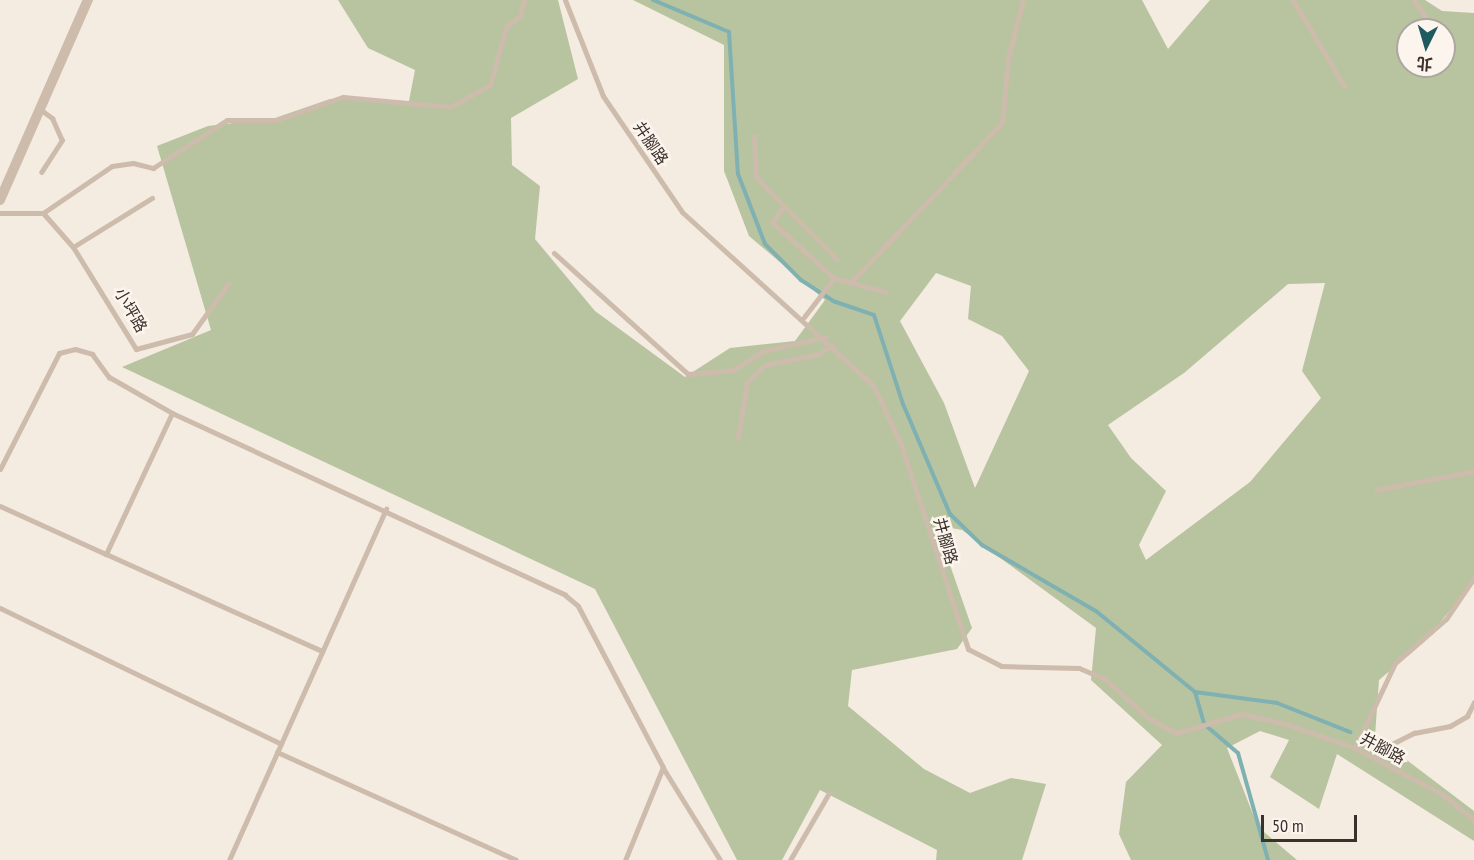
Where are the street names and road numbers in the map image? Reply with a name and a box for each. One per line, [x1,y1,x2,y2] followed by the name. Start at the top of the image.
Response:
[630,118,672,168] street label: 井腳路
[111,284,151,336] street label: 小坪路
[930,515,962,567] street label: 井腳路
[1357,728,1409,768] street label: 井腳路

